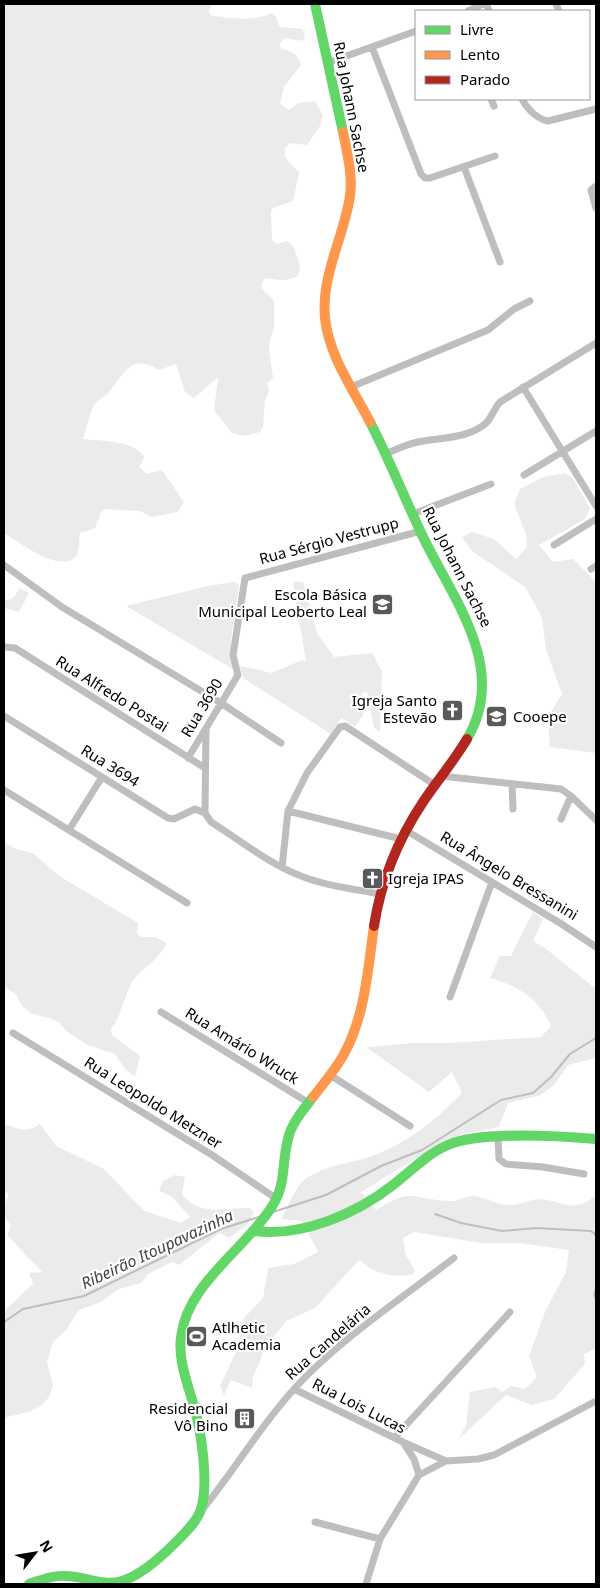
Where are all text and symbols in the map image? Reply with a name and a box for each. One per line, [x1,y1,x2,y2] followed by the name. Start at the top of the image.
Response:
[415,10,590,100] legend
[460,19,494,39] text: Livre
[329,40,374,174] street label: Rua Johann Sachse
[460,44,500,64] text: Lento
[460,69,510,89] text: Parado
[419,503,497,630] street label: Rua Johann Sachse
[257,512,401,568] street label: Rua Sérgio Vestrupp
[198,584,367,621] place label: Escola Básica Municipal Leoberto Leal
[371,592,395,616] school or university icon: Escola Básica Municipal Leoberto Leal
[52,650,173,736] street label: Rua Alfredo Postai
[176,674,227,741] street label: Rua 3690
[352,690,437,727] place label: Igreja Santo Estevão
[441,698,465,722] church icon: Igreja Santo Estevão
[485,705,509,729] school or university icon: Cooepe
[513,706,567,726] place label: Cooepe
[78,739,144,791] street label: Rua 3694
[437,826,582,924] street label: Rua Ângelo Bressanini
[360,867,384,891] church icon: Igreja IPAS
[388,868,464,888] place label: Igreja IPAS
[182,1002,303,1088] street label: Rua Amário Wruck
[81,1052,226,1153] street label: Rua Leopoldo Metzner
[77,1204,237,1294] water label: Ribeirão Itoupavazinha
[281,1299,374,1384] street label: Rua Candelária
[212,1317,281,1354] place label: Atlhetic Academia
[184,1325,208,1349] sports icon: Atlhetic Academia
[309,1373,410,1437] street label: Rua Lois Lucas
[149,1398,228,1435] place label: Residencial Vô Bino
[232,1406,256,1430] building icon: Residencial Vô Bino
[10,1528,60,1578] north arrow
[35,1536,58,1556] text: N

